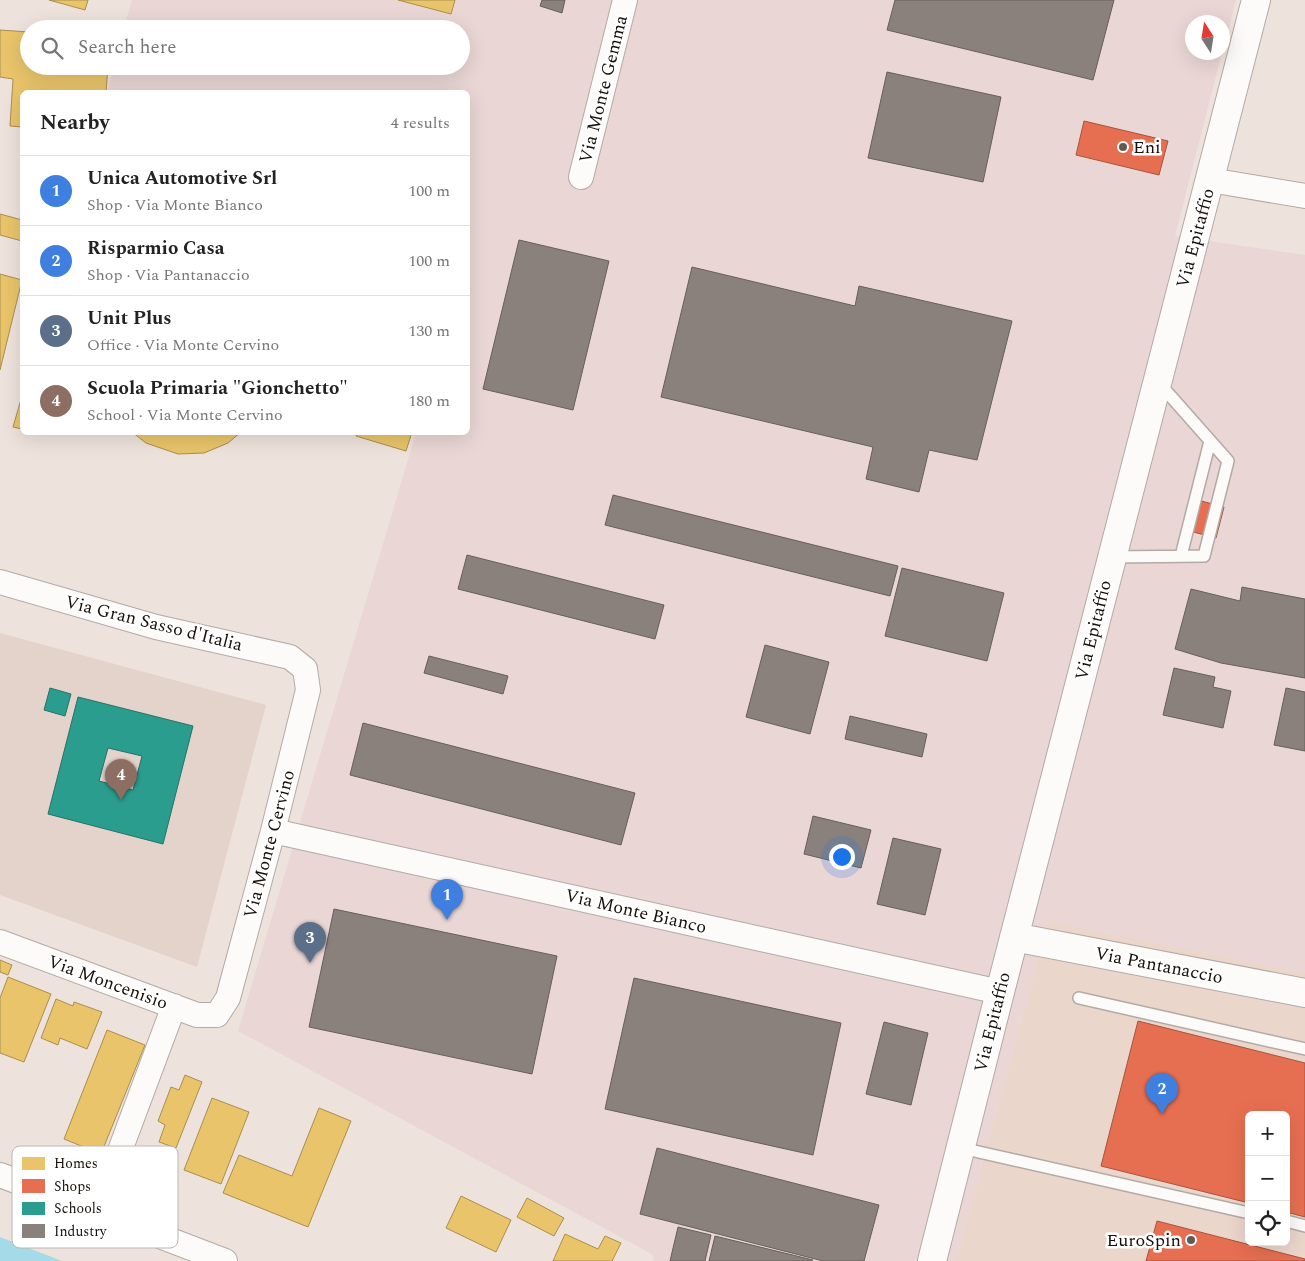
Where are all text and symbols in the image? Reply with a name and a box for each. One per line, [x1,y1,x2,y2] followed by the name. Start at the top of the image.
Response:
[572,12,635,166] street label: Via Monte Gemma
[1185,15,1230,60] north arrow
[20,20,470,75] search box
[78,33,177,62] text: Search here
[38,34,66,62] icon: search
[40,107,110,139] text: Nearby
[391,111,450,135] text: 4 results
[1133,134,1161,161] place label: Eni
[1117,141,1129,153] marker: Eni
[87,164,277,193] text: Unica Automotive Srl
[52,179,60,203] text: 1
[408,179,450,203] text: 100 m
[1169,185,1222,291] street label: Via Epitaffio
[87,193,263,217] text: Shop · Via Monte Bianco
[87,234,224,263] text: Risparmio Casa
[52,249,60,273] text: 2
[408,249,450,273] text: 100 m
[87,263,250,287] text: Shop · Via Pantanaccio
[87,304,172,333] text: Unit Plus
[52,319,60,343] text: 3
[408,319,450,343] text: 130 m
[87,333,279,357] text: Office · Via Monte Cervino
[87,374,348,403] text: Scuola Primaria "Gionchetto"
[52,389,60,413] text: 4
[408,389,450,413] text: 180 m
[87,403,283,427] text: School · Via Monte Cervino
[1068,577,1119,683] street label: Via Epitaffio
[62,588,246,659] street label: Via Gran Sasso d'Italia
[105,759,137,800] pin: 4
[237,767,302,921] street label: Via Monte Cervino
[829,844,855,870] your location
[431,879,463,920] pin: 1
[562,882,709,941] street label: Via Monte Bianco
[294,922,326,963] pin: 3
[1093,940,1225,991] street label: Via Pantanaccio
[44,948,172,1017] street label: Via Moncenisio
[967,969,1018,1075] street label: Via Epitaffio
[1146,1073,1178,1114] pin: 2
[1245,1111,1290,1246] map controls
[1245,1111,1290,1156] button: +
[12,1146,178,1248] legend
[54,1153,98,1174] text: Homes
[1245,1156,1290,1201] button: −
[54,1176,91,1197] text: Shops
[54,1198,102,1219] text: Schools
[1245,1201,1290,1246] button: locate
[54,1221,108,1242] text: Industry
[1106,1227,1181,1254] place label: EuroSpin
[1185,1234,1197,1246] marker: EuroSpin

